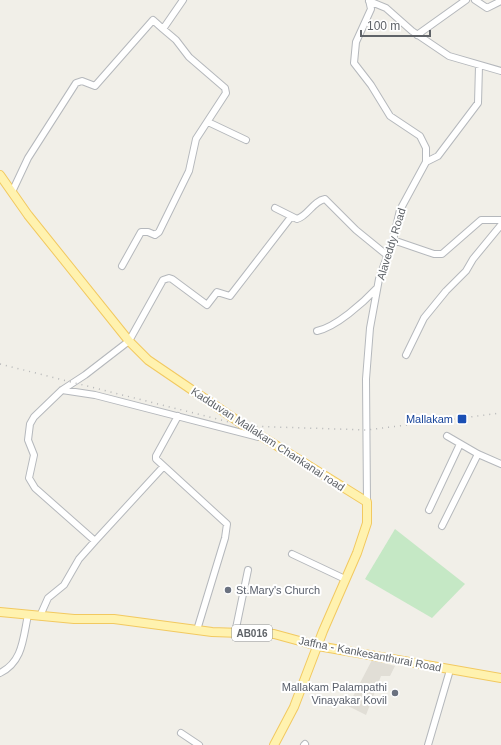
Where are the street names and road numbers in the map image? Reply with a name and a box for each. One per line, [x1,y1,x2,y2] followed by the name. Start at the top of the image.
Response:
[374,207,408,281] street label: Alaveddy Road
[189,385,347,493] street label: Kadduvan Mallakam Chankanai road
[232,625,272,641] road number: AB016
[298,634,442,674] street label: Jaffna - Kankesanthurai Road

